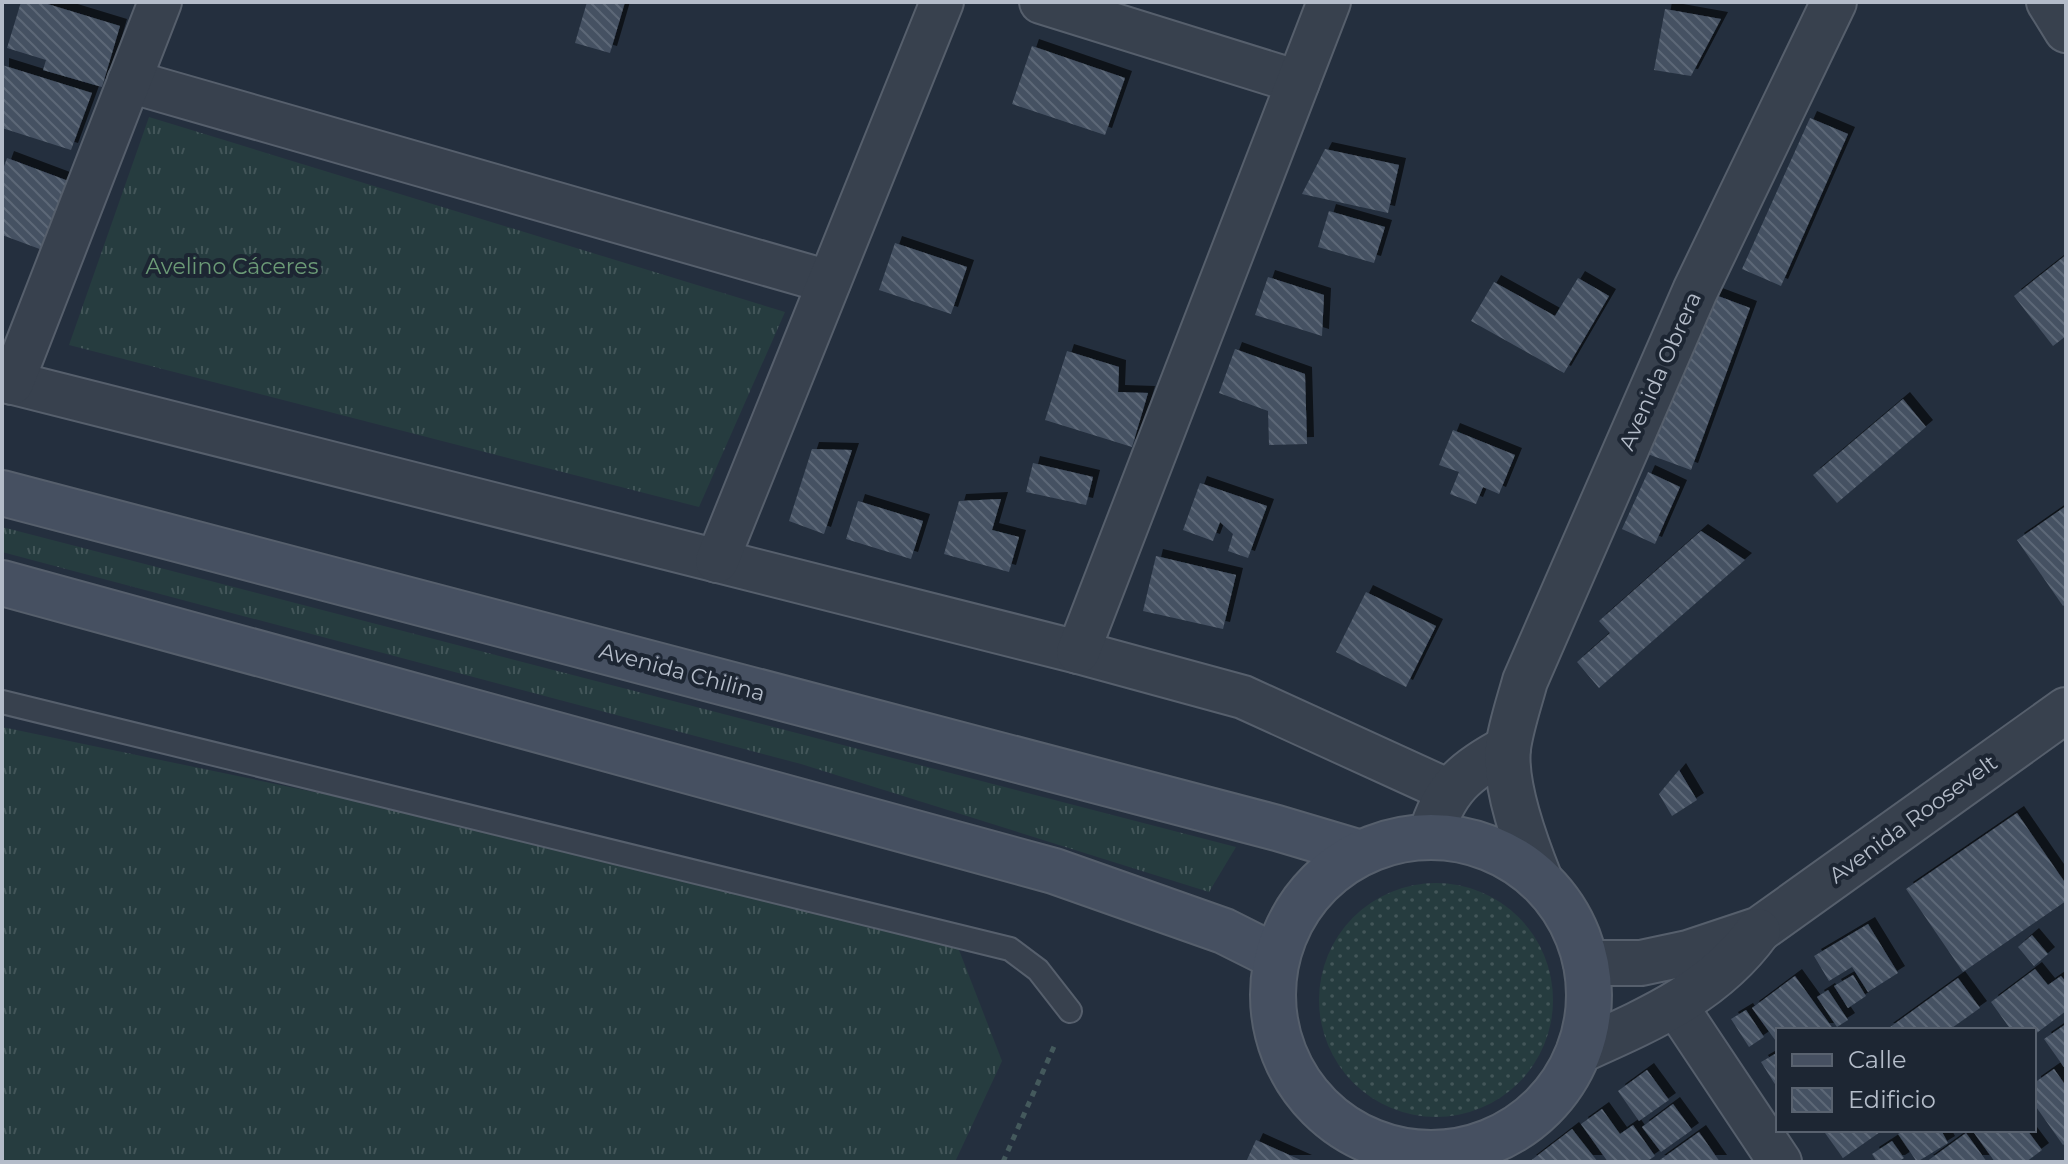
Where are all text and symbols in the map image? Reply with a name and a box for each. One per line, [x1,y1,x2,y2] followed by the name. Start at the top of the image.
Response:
[146,253,319,280] park label: Avelino Cáceres
[1613,288,1707,454] street label: Avenida Obrera
[596,637,768,707] street label: Avenida Chilina
[1824,749,2002,889] street label: Avenida Roosevelt
[1776,1028,2036,1132] legend
[1848,1045,1906,1074] text: Calle
[1848,1085,1936,1114] text: Edificio

